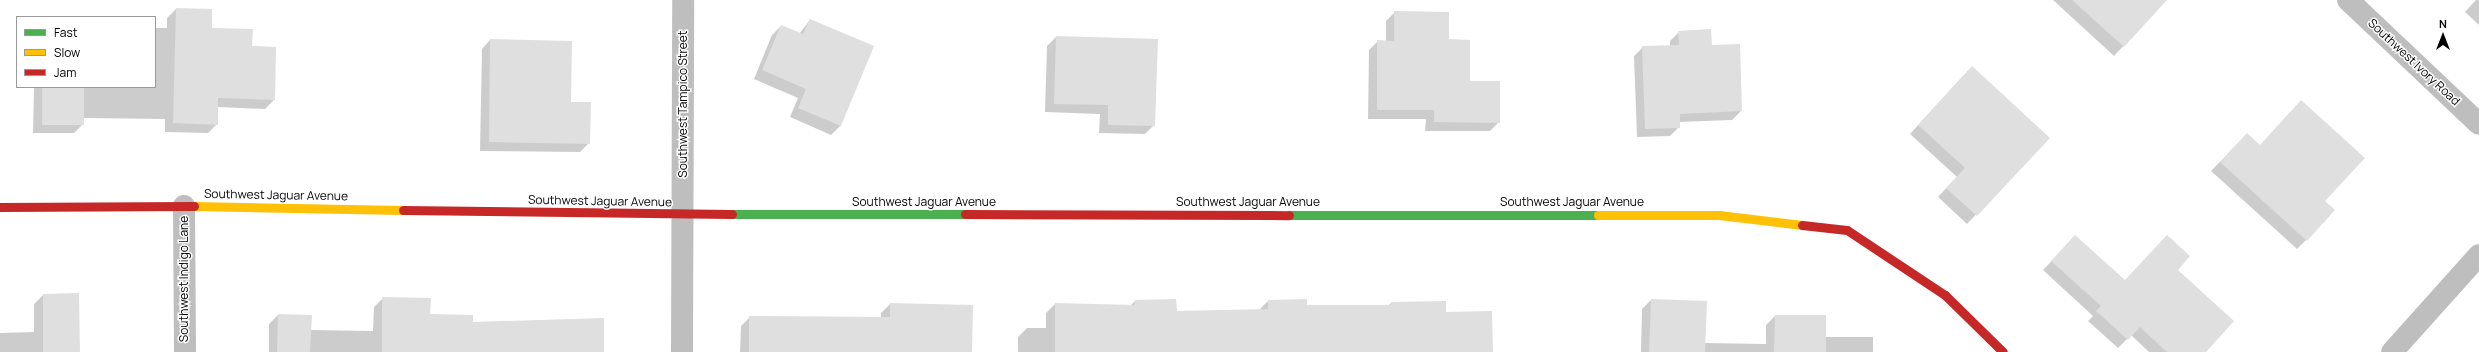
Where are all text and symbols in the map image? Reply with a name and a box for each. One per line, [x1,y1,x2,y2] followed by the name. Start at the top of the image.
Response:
[16,16,156,88] legend
[2365,16,2463,108] street label: Southwest Ivory Road
[2423,16,2463,56] north arrow
[2439,16,2447,31] text: N
[54,24,78,41] text: Fast
[676,30,690,178] street label: Southwest Tampico Street
[54,44,80,61] text: Slow
[54,64,76,81] text: Jam
[204,187,348,203] street label: Southwest Jaguar Avenue
[528,193,672,209] street label: Southwest Jaguar Avenue
[852,195,996,209] street label: Southwest Jaguar Avenue
[1176,195,1320,209] street label: Southwest Jaguar Avenue
[1500,195,1644,209] street label: Southwest Jaguar Avenue
[177,216,191,342] street label: Southwest Indigo Lane

